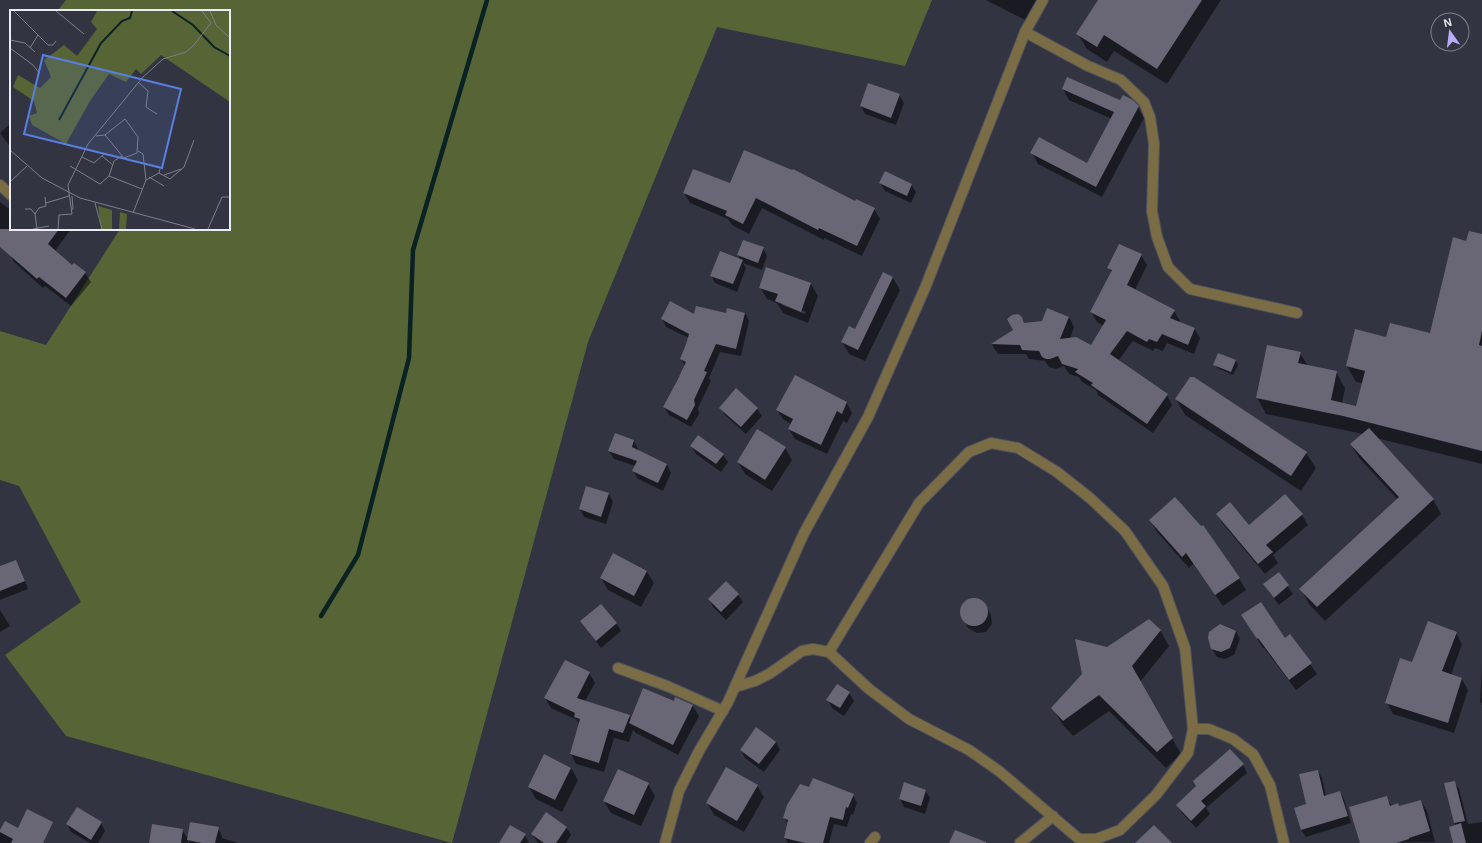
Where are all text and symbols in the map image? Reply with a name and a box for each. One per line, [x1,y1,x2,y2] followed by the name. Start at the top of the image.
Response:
[10,10,230,230] inset map
[1430,12,1470,52] north arrow
[1442,16,1453,29] text: N

